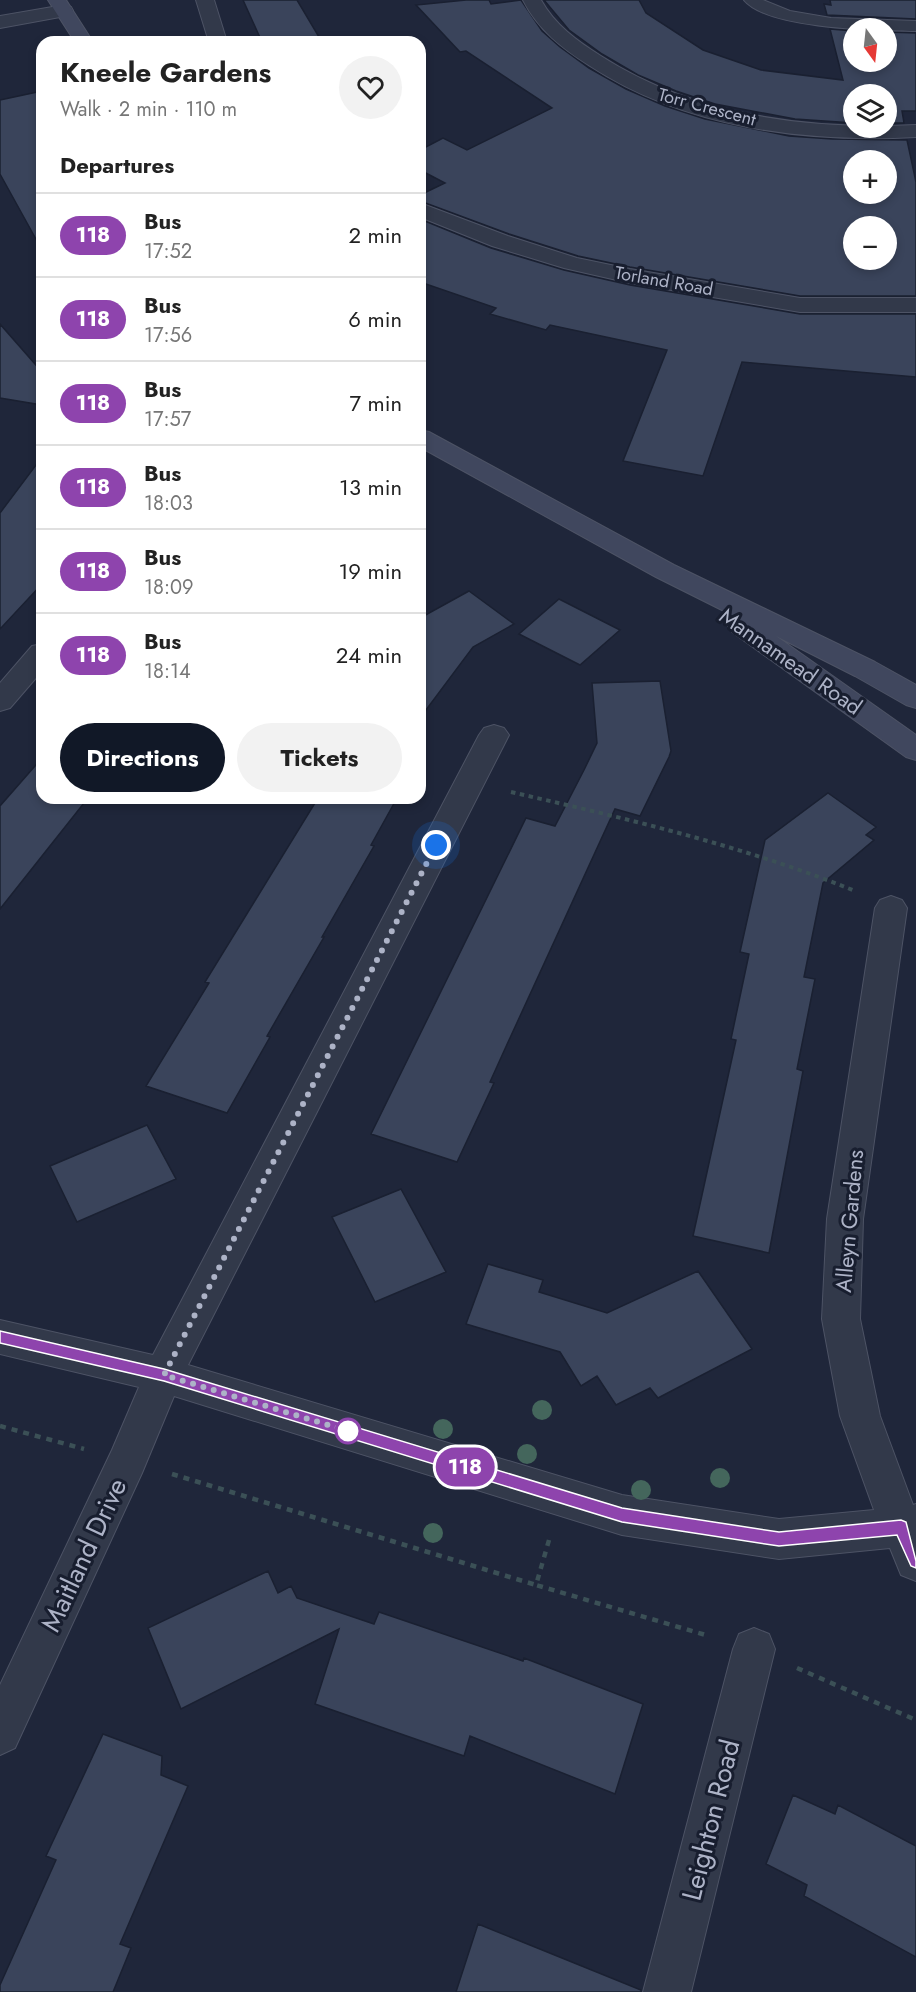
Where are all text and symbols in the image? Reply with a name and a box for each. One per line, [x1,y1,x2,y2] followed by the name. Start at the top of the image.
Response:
[843,18,897,72] north arrow
[843,18,897,270] map controls
[60,52,271,93] text: Kneele Gardens
[339,56,402,119] button: heart
[655,81,760,133] street label: Torr Crescent
[843,84,897,138] button: layers
[60,95,237,124] text: Walk · 2 min · 110 m
[60,149,174,181] text: Departures
[843,150,897,204] button: +
[144,205,181,237] text: Bus
[843,216,897,270] button: −
[348,219,402,251] text: 2 min
[76,220,110,250] text: 118
[144,237,192,266] text: 17:52
[613,260,715,302] street label: Torland Road
[144,289,181,321] text: Bus
[348,303,402,335] text: 6 min
[76,304,110,334] text: 118
[144,321,192,350] text: 17:56
[144,373,181,405] text: Bus
[349,387,402,419] text: 7 min
[76,388,110,418] text: 118
[144,405,191,434] text: 17:57
[144,457,181,489] text: Bus
[339,471,402,503] text: 13 min
[76,472,110,502] text: 118
[144,489,193,518] text: 18:03
[144,541,181,573] text: Bus
[338,555,402,587] text: 19 min
[76,556,110,586] text: 118
[144,573,193,602] text: 18:09
[713,600,869,722] street label: Mannamead Road
[144,625,181,657] text: Bus
[336,639,402,671] text: 24 min
[76,640,110,670] text: 118
[144,657,191,686] text: 18:14
[60,723,225,792] button: Directions
[237,723,402,792] button: Tickets
[421,830,451,860] your location
[827,1148,871,1294] street label: Alleyn Gardens
[335,1418,361,1444] unlabelled marker
[430,1448,500,1486] line badge: 118
[448,1452,482,1482] text: 118
[31,1472,136,1638] street label: Maitland Drive
[672,1735,749,1904] street label: Leighton Road

